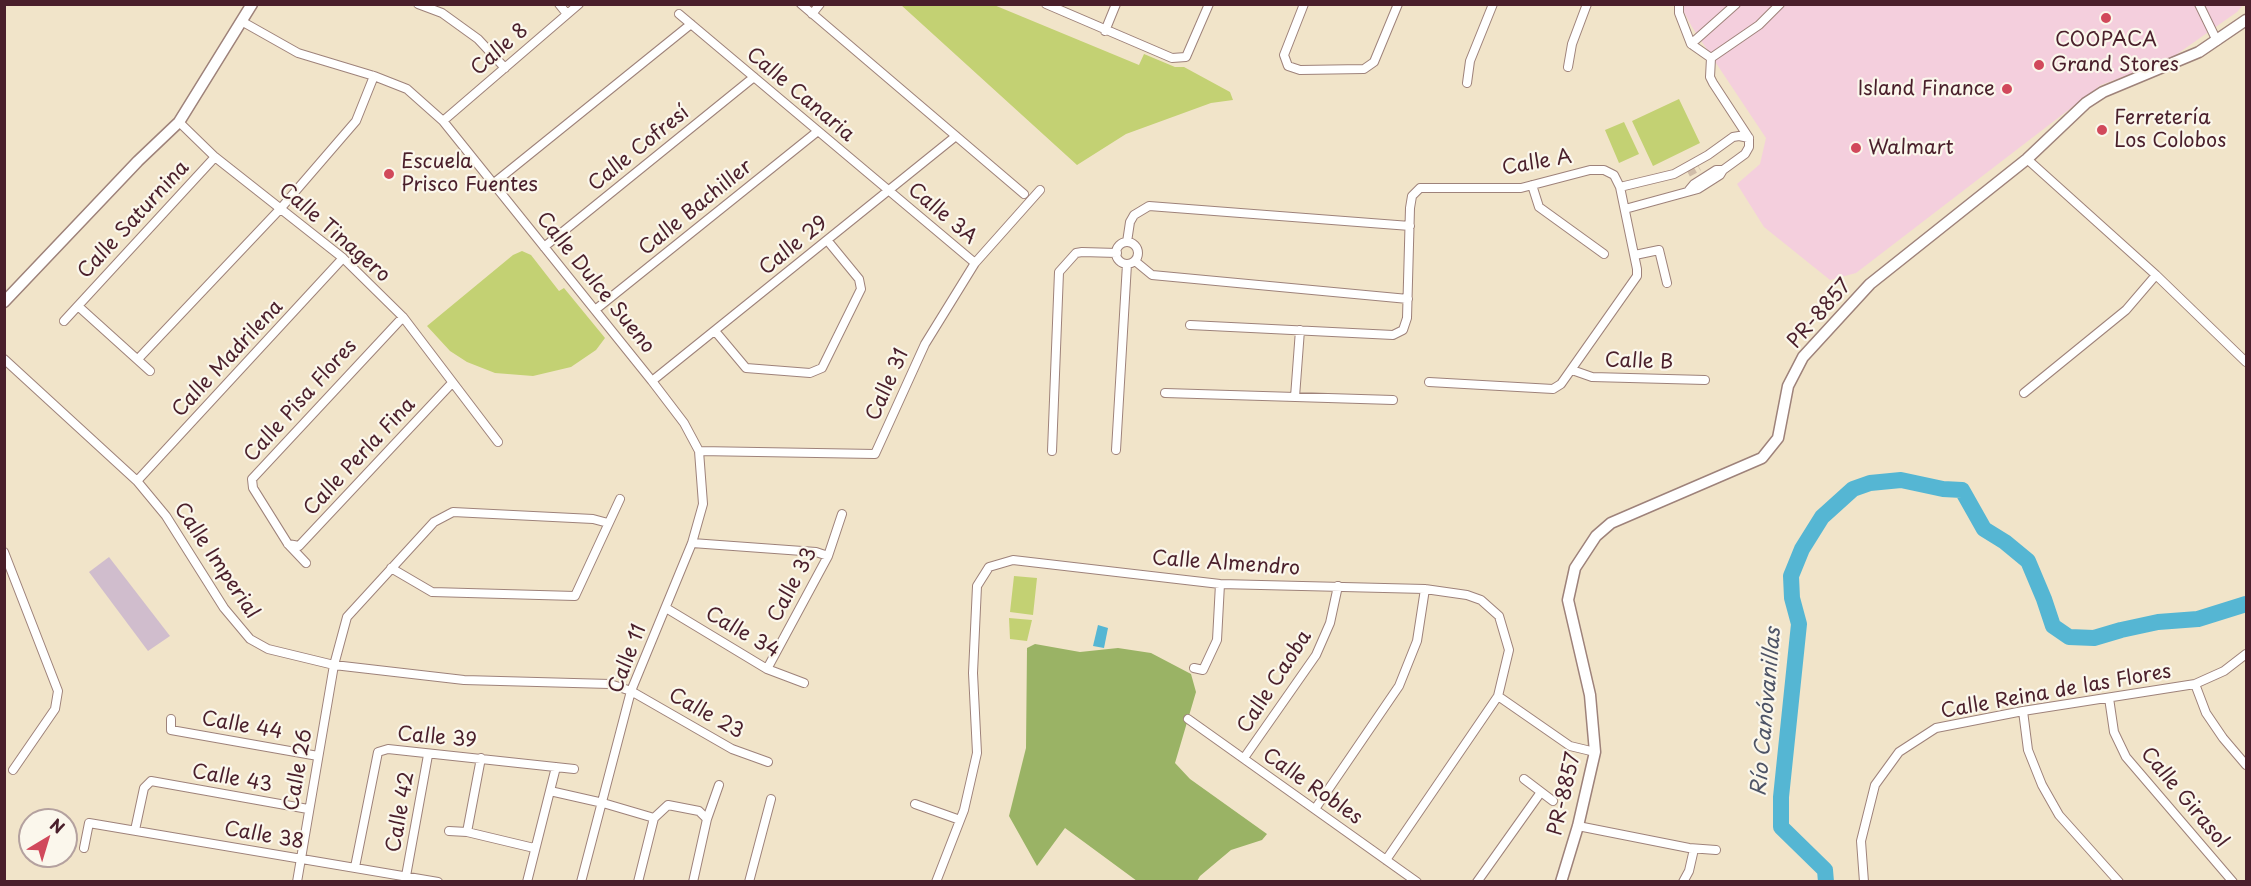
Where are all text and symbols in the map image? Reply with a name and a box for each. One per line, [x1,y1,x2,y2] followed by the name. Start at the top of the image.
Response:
[2099,11,2113,25] marker: COOPACA
[467,19,533,81] street label: Calle 8
[2055,28,2157,52] place label: COOPACA
[741,43,859,147] street label: Calle Canaria
[2051,53,2179,77] place label: Grand Stores
[2032,58,2046,72] marker: Grand Stores
[1858,77,1995,101] place label: Island Finance
[2000,82,2014,96] marker: Island Finance
[584,101,694,197] street label: Calle Cofresí
[2114,106,2226,153] place label: Ferretería Los Colobos
[2095,123,2109,137] marker: Ferretería Los Colobos
[1868,136,1954,160] place label: Walmart
[1849,141,1863,155] marker: Walmart
[1500,145,1574,181] street label: Calle A
[401,150,538,197] place label: Escuela Prisco Fuentes
[634,155,758,261] street label: Calle Bachiller
[73,156,195,284] street label: Calle Saturnina
[382,167,396,181] marker: Escuela Prisco Fuentes
[273,178,395,288] street label: Calle Tinagero
[903,178,981,250] street label: Calle 3A
[531,208,659,358] street label: Calle Dulce Sueno
[755,211,833,281] street label: Calle 29
[1783,274,1857,354] street label: PR-8857
[168,296,288,422] street label: Calle Madrilena
[240,335,362,467] street label: Calle Pisa Flores
[862,345,914,425] street label: Calle 31
[1604,349,1674,375] street label: Calle B
[299,393,421,521] street label: Calle Perla Fina
[168,498,264,624] street label: Calle Imperial
[763,543,823,627] street label: Calle 33
[1151,547,1301,581] street label: Calle Almendro
[701,602,783,664] street label: Calle 34
[604,621,652,697] street label: Calle 11
[1233,626,1317,738] street label: Calle Caoba
[1747,627,1787,797] water label: Río Canóvanillas
[1939,660,2173,724] street label: Calle Reina de las Flores
[664,684,748,744] street label: Calle 23
[200,707,284,745] street label: Calle 44
[396,723,478,753] street label: Calle 39
[280,727,318,813] street label: Calle 26
[2135,743,2233,853] street label: Calle Girasol
[1257,744,1367,830] street label: Calle Robles
[1544,750,1586,838] street label: PR-8857
[190,760,274,798] street label: Calle 43
[382,770,420,854] street label: Calle 42
[18,808,78,868] north arrow
[45,812,70,839] text: N
[222,817,306,855] street label: Calle 38

